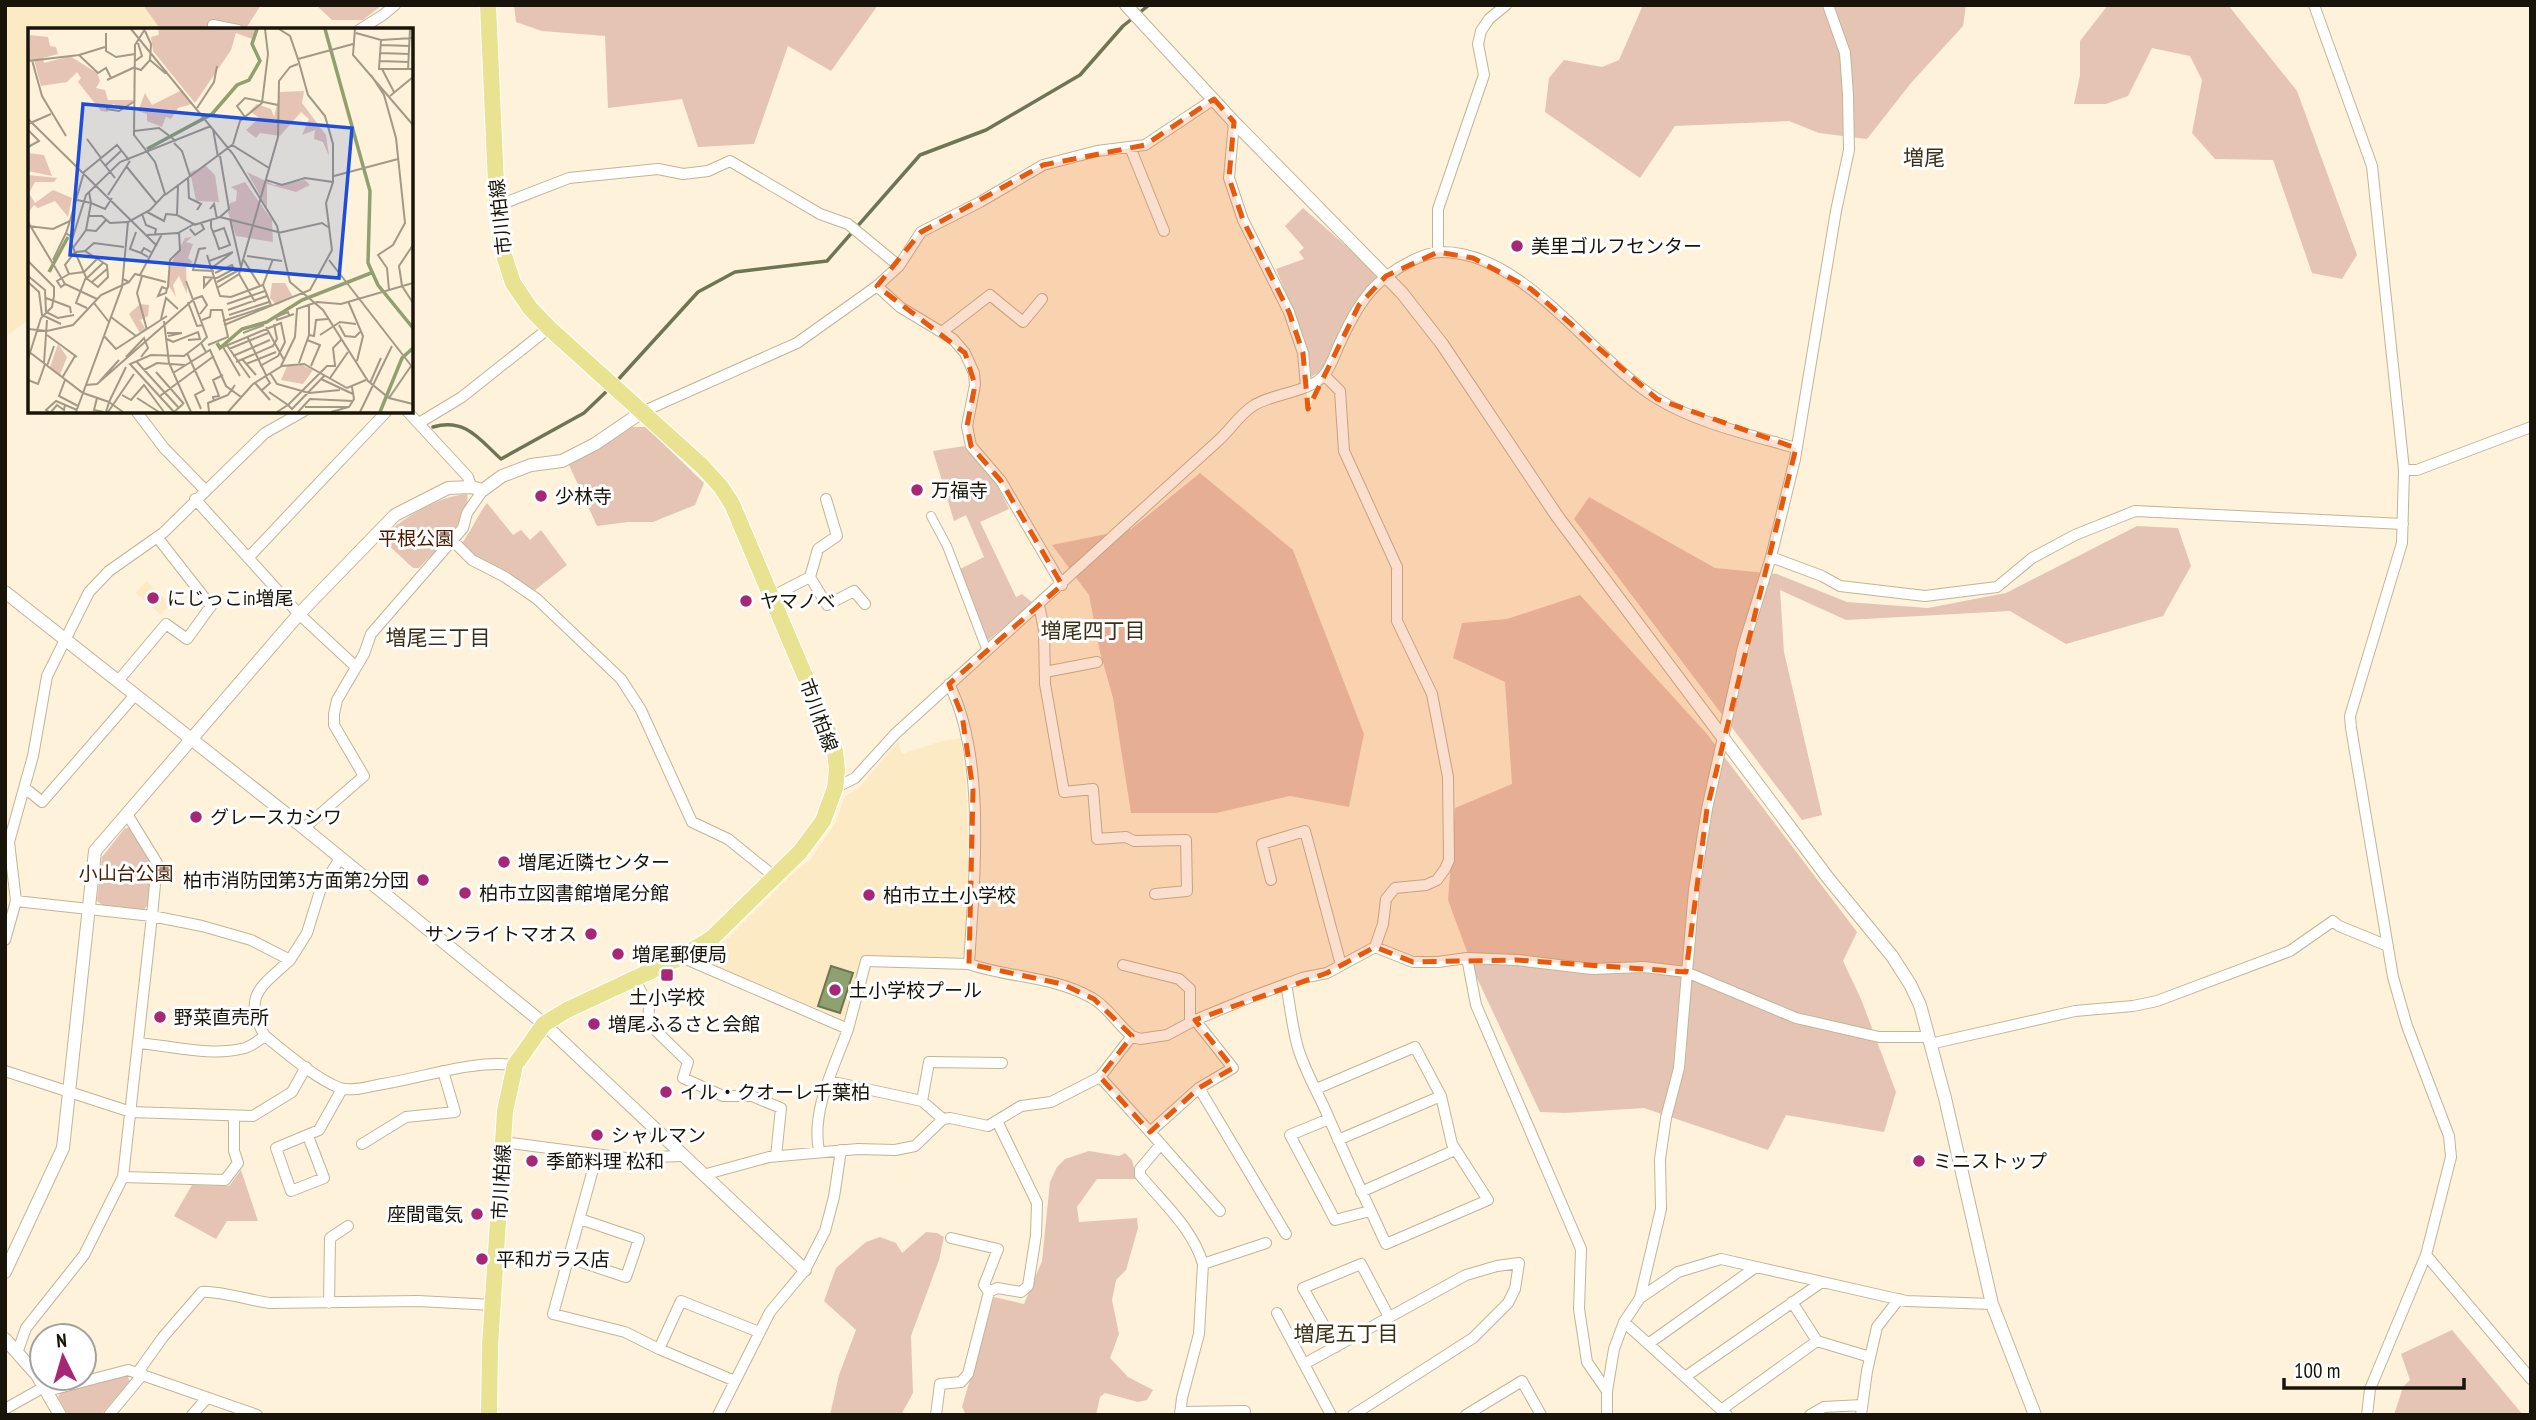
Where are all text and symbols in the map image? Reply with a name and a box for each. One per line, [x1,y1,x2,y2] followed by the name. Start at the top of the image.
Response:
[28,28,413,413] inset map
[1903,144,1945,171] district label: 増尾
[484,178,516,256] street label: 市川柏線
[1531,234,1702,258] place label: 美里ゴルフセンター
[1509,238,1525,254] marker: 美里ゴルフセンター
[931,478,988,502] place label: 万福寺
[909,482,925,498] marker: 万福寺
[555,484,612,508] place label: 少林寺
[533,488,549,504] marker: 少林寺
[378,526,454,550] park label: 平根公園
[167,586,293,610] place label: にじっこin増尾
[760,589,835,613] place label: ヤマノベ
[145,590,161,606] marker: にじっこin増尾
[738,593,754,609] marker: ヤマノベ
[1041,617,1146,644] district label: 増尾四丁目
[386,624,491,651] district label: 増尾三丁目
[795,675,843,755] street label: 市川柏線
[210,805,342,829] place label: グレースカシワ
[188,809,204,825] marker: グレースカシワ
[518,850,670,874] place label: 増尾近隣センター
[496,854,512,870] marker: 増尾近隣センター
[78,861,174,885] park label: 小山台公園
[183,868,409,892] place label: 柏市消防団第3方面第2分団
[415,872,431,888] marker: 柏市消防団第3方面第2分団
[479,881,669,905] place label: 柏市立図書館増尾分館
[883,883,1016,907] place label: 柏市立土小学校
[457,885,473,901] marker: 柏市立図書館増尾分館
[861,887,877,903] marker: 柏市立土小学校
[425,922,577,946] place label: サンライトマオス
[583,926,599,942] marker: サンライトマオス
[632,942,727,966] place label: 増尾郵便局
[610,946,626,962] marker: 増尾郵便局
[659,967,675,983] marker: 土小学校
[849,978,982,1002] place label: 土小学校プール
[827,982,843,998] marker: 土小学校プール
[629,985,705,1009] place label: 土小学校
[174,1005,269,1029] place label: 野菜直売所
[152,1009,168,1025] marker: 野菜直売所
[608,1012,760,1036] place label: 増尾ふるさと会館
[586,1016,602,1032] marker: 増尾ふるさと会館
[680,1080,870,1104] place label: イル・クオーレ千葉柏
[658,1084,674,1100] marker: イル・クオーレ千葉柏
[611,1123,706,1147] place label: シャルマン
[589,1127,605,1143] marker: シャルマン
[487,1143,515,1221] street label: 市川柏線
[546,1149,664,1173] place label: 季節料理 松和
[1933,1149,2047,1173] place label: ミニストップ
[524,1153,540,1169] marker: 季節料理 松和
[1911,1153,1927,1169] marker: ミニストップ
[387,1202,463,1226] place label: 座間電気
[469,1206,485,1222] marker: 座間電気
[496,1247,610,1271] place label: 平和ガラス店
[474,1251,490,1267] marker: 平和ガラス店
[1294,1320,1399,1347] district label: 増尾五丁目
[28,1322,98,1392] north arrow
[55,1328,68,1352] text: N
[2284,1346,2464,1390] scale bar
[2294,1357,2340,1384] text: 100 m

